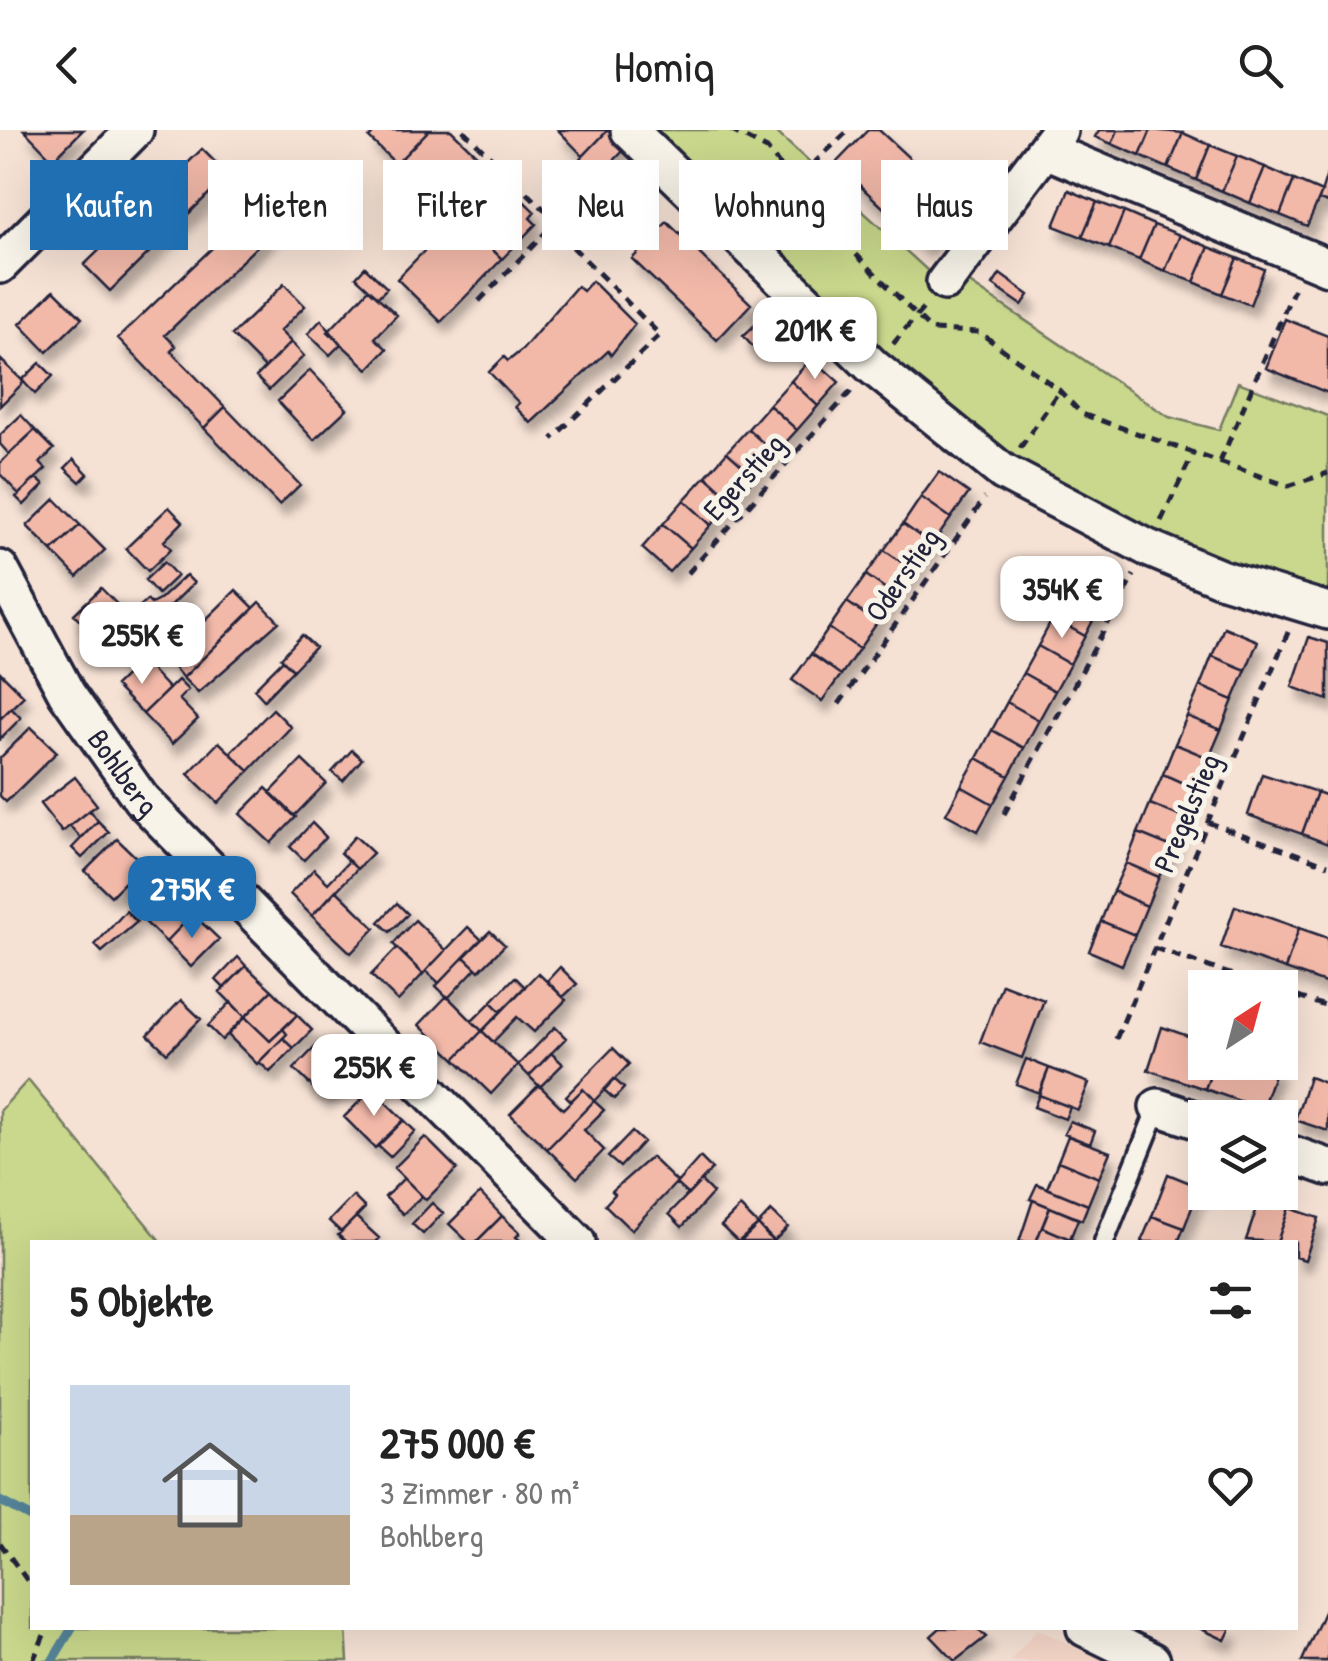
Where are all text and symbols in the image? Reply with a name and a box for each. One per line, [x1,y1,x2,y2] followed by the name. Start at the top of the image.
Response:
[614,35,714,96] text: Homiq
[40,38,95,93] icon: back
[1233,38,1288,93] icon: search
[30,160,188,250] chip: Kaufen
[208,160,363,250] chip: Mieten
[383,160,522,250] chip: Filter
[542,160,659,250] chip: Neu
[679,160,861,250] chip: Wohnung
[881,160,1008,250] chip: Haus
[734,297,896,382] pin: 201K €
[775,308,855,351] text: 201K €
[694,424,793,528] street label: Egerstieg
[855,520,949,629] street label: Oderstieg
[981,556,1143,641] pin: 354K €
[1022,567,1102,610] text: 354K €
[61,602,223,687] pin: 255K €
[101,613,183,656] text: 255K €
[79,721,167,824] street label: Bohlberg
[1143,747,1229,878] street label: Pregelstieg
[111,856,273,941] pin: 275K €
[150,867,234,910] text: 275K €
[1188,970,1298,1080] north arrow
[1188,970,1298,1210] map controls
[293,1034,455,1119] pin: 255K €
[333,1045,415,1088] text: 255K €
[1188,1100,1298,1210] button: layers
[70,1272,213,1329] text: 5 Objekte
[1203,1273,1258,1328] icon: filters
[380,1414,534,1471] text: 275 000 €
[150,1425,270,1545] icon: home
[1203,1458,1258,1513] icon: heart
[380,1471,579,1514] text: 3 Zimmer · 80 m²
[380,1514,484,1557] text: Bohlberg

